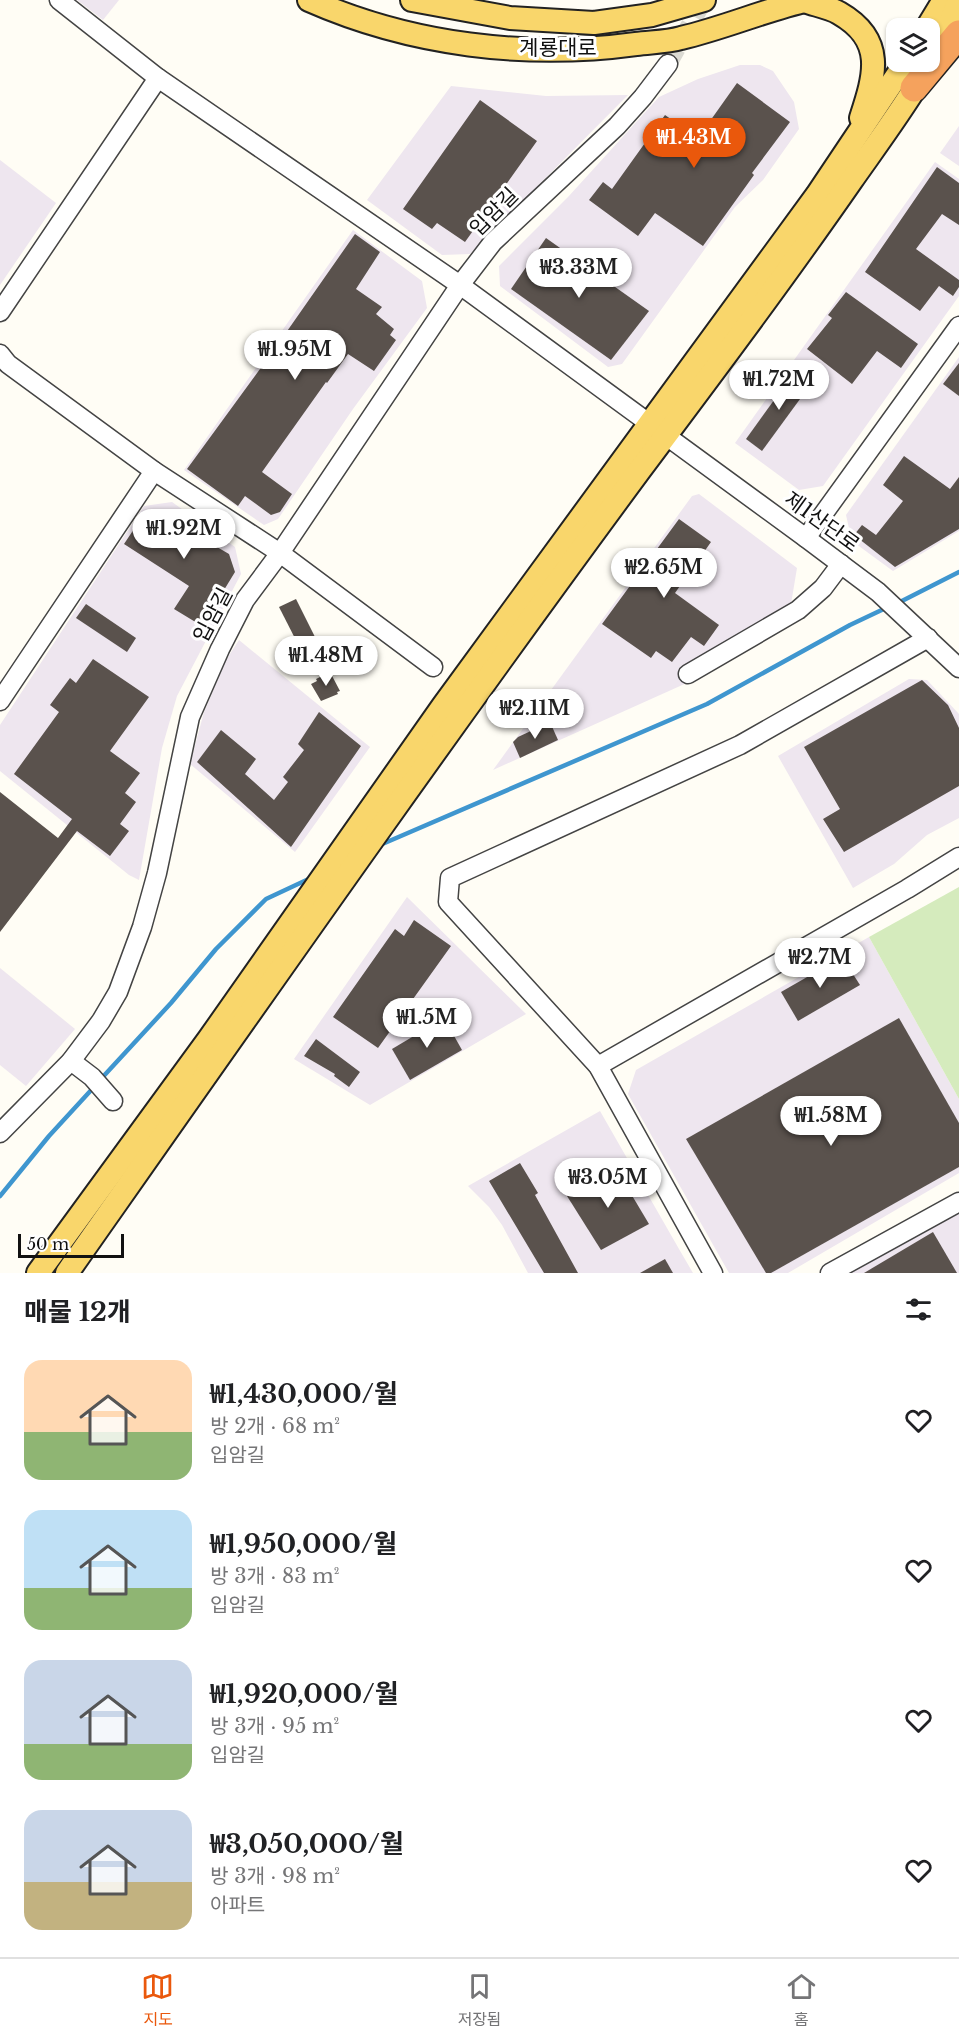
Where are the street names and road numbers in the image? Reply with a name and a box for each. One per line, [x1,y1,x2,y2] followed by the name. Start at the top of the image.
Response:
[519,35,597,61] street label: 계룡대로
[464,182,524,242] street label: 입암길
[779,486,865,558] street label: 제1산단로
[188,583,238,647] street label: 입암길

